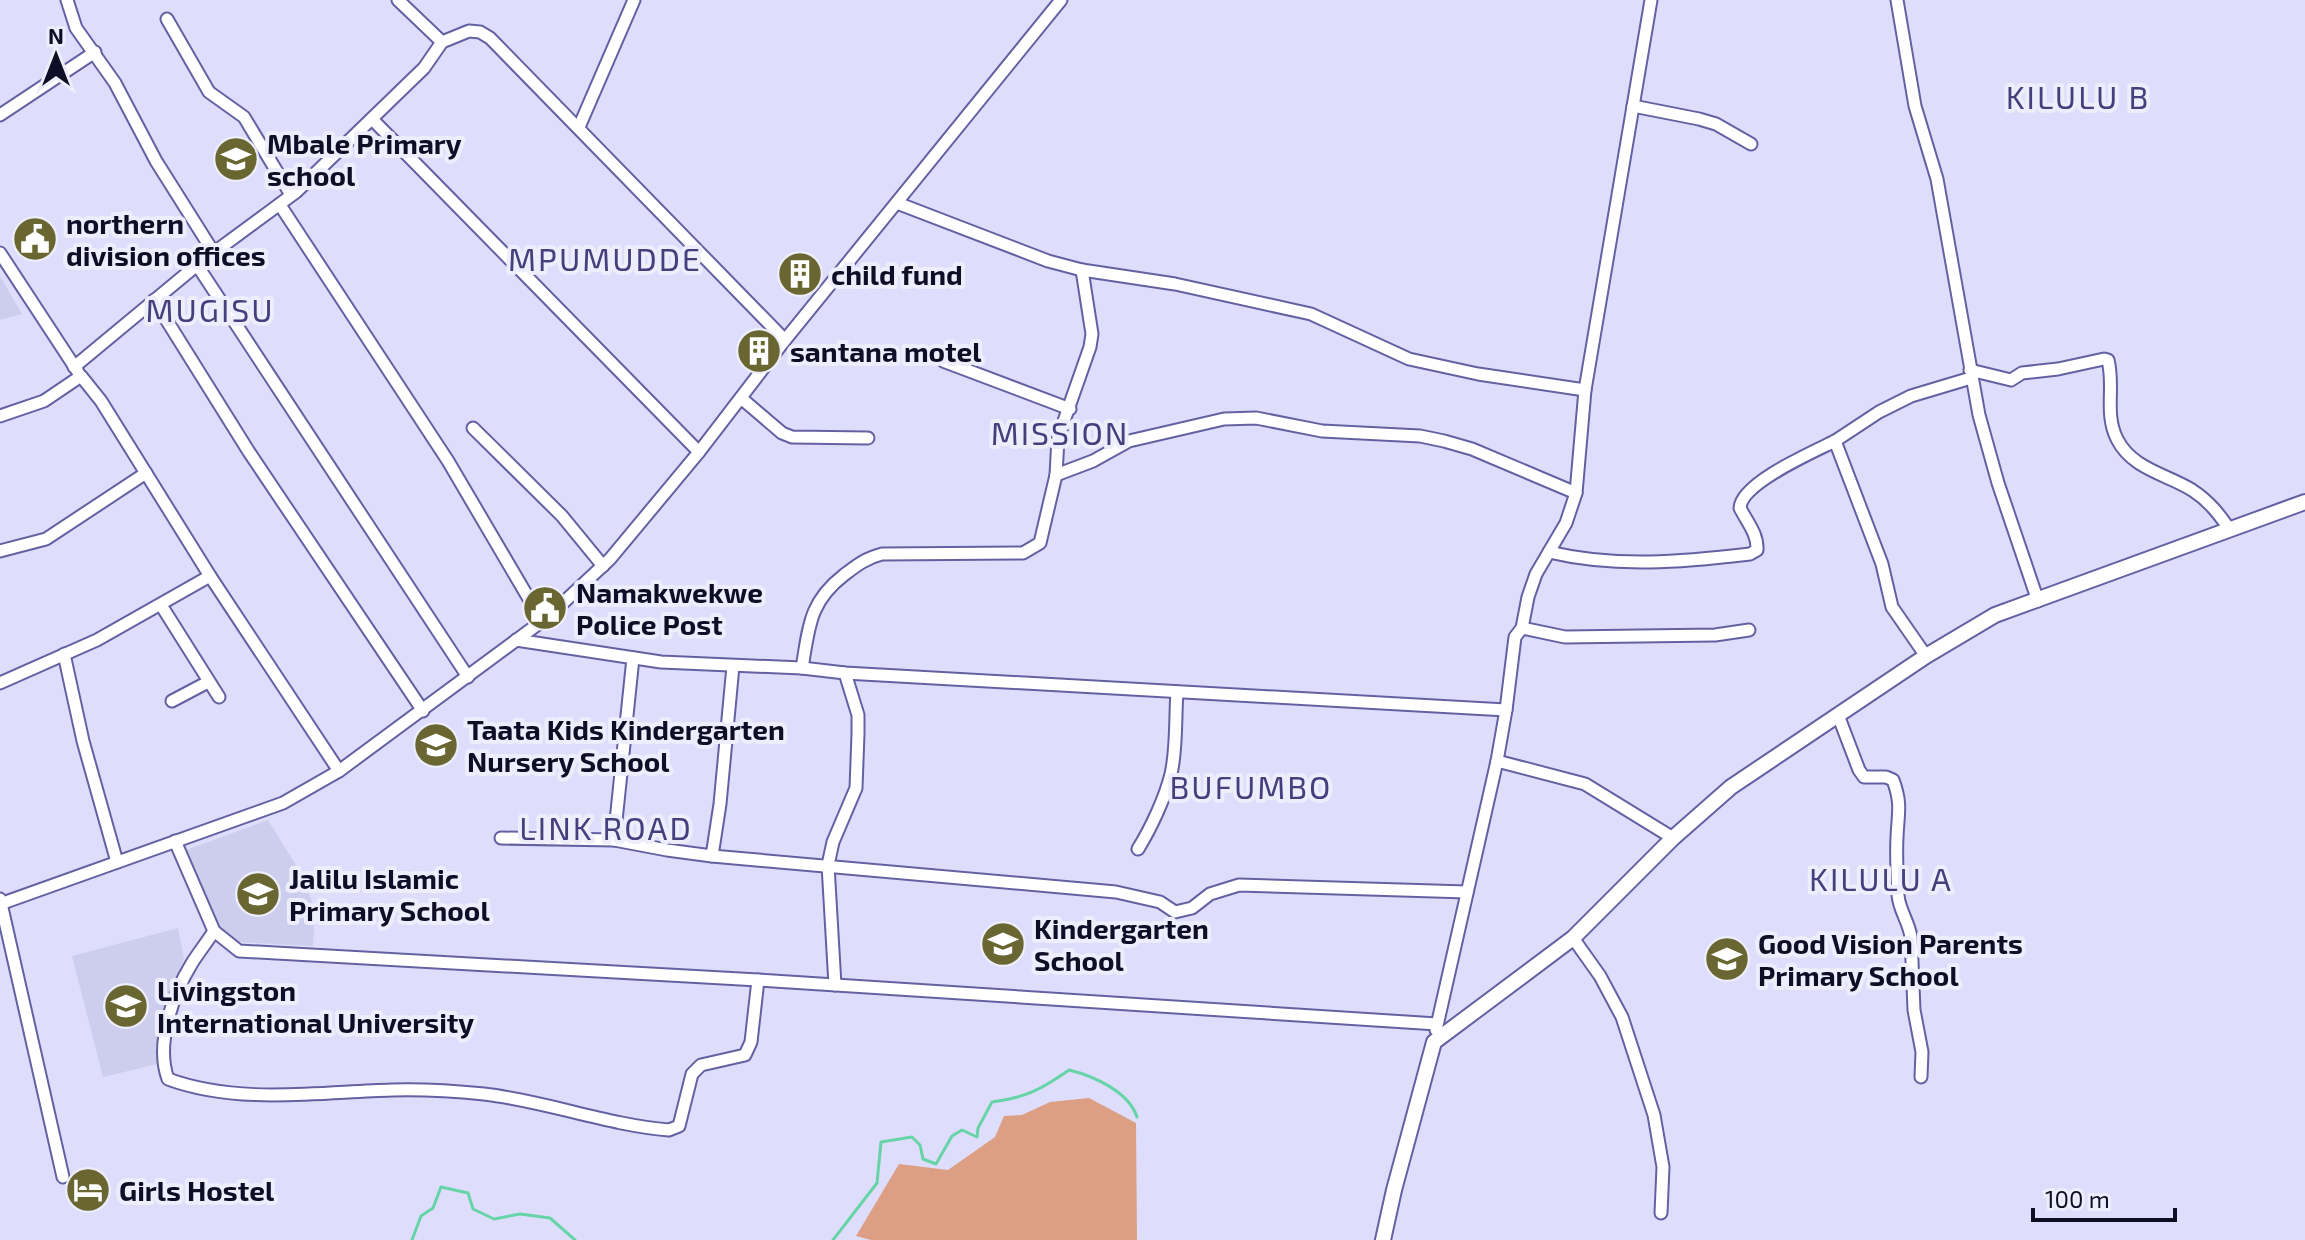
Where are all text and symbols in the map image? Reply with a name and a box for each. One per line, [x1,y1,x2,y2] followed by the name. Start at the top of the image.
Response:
[16,16,96,96] north arrow
[48,22,64,48] text: N
[2006,77,2150,115] district label: KILULU B
[267,126,462,192] place label: Mbale Primary school
[212,135,260,183] school or university icon: Mbale Primary school
[66,206,266,272] place label: northern division offices
[11,215,59,263] public building icon: northern division offices
[508,239,702,277] district label: MPUMUDDE
[776,250,824,298] building icon: child fund
[831,257,963,291] place label: child fund
[145,290,275,328] district label: MUGISU
[735,327,783,375] building icon: santana motel
[790,334,982,368] place label: santana motel
[991,413,1129,451] district label: MISSION
[576,575,763,641] place label: Namakwekwe Police Post
[521,584,569,632] public building icon: Namakwekwe Police Post
[467,712,785,778] place label: Taata Kids Kindergarten Nursery School
[412,721,460,769] school or university icon: Taata Kids Kindergarten Nursery School
[1170,767,1333,805] district label: BUFUMBO
[519,808,693,846] district label: LINK ROAD
[1809,859,1953,897] district label: KILULU A
[289,861,490,927] place label: Jalilu Islamic Primary School
[234,870,282,918] school or university icon: Jalilu Islamic Primary School
[1034,911,1209,977] place label: Kindergarten School
[979,920,1027,968] school or university icon: Kindergarten School
[1758,926,2023,992] place label: Good Vision Parents Primary School
[1703,935,1751,983] school or university icon: Good Vision Parents Primary School
[157,973,474,1039] place label: Livingston International University
[102,982,150,1030] school or university icon: Livingston International University
[64,1166,112,1214] hotel icon: Girls Hostel
[2033,1172,2175,1222] scale bar
[119,1173,275,1207] place label: Girls Hostel
[2045,1184,2110,1213] text: 100 m

